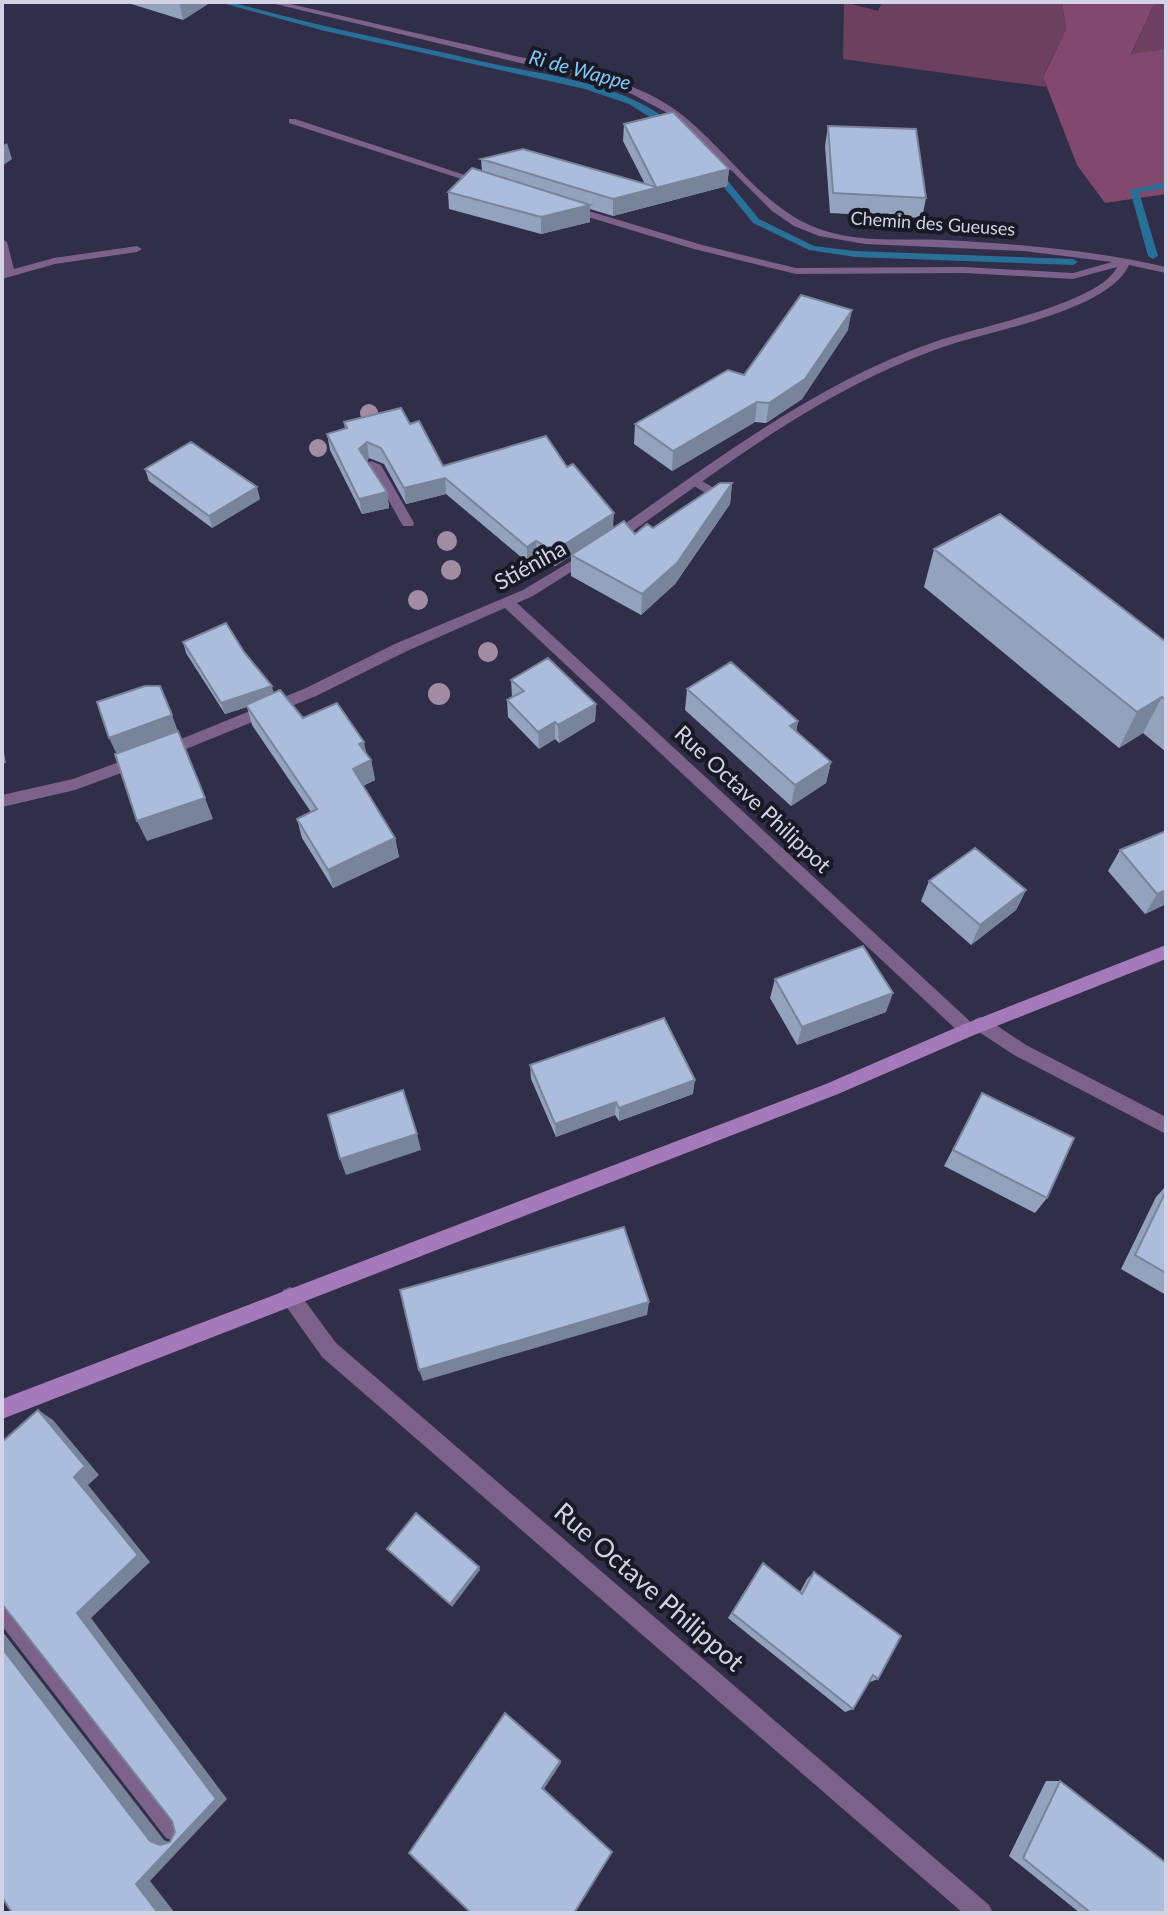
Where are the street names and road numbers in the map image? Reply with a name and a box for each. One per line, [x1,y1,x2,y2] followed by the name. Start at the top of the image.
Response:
[850,206,1016,240] street label: Chemin des Gueuses
[489,534,570,595] street label: Stiéniha
[670,719,837,878] street label: Rue Octave Philippot
[548,1495,752,1678] street label: Rue Octave Philippot

